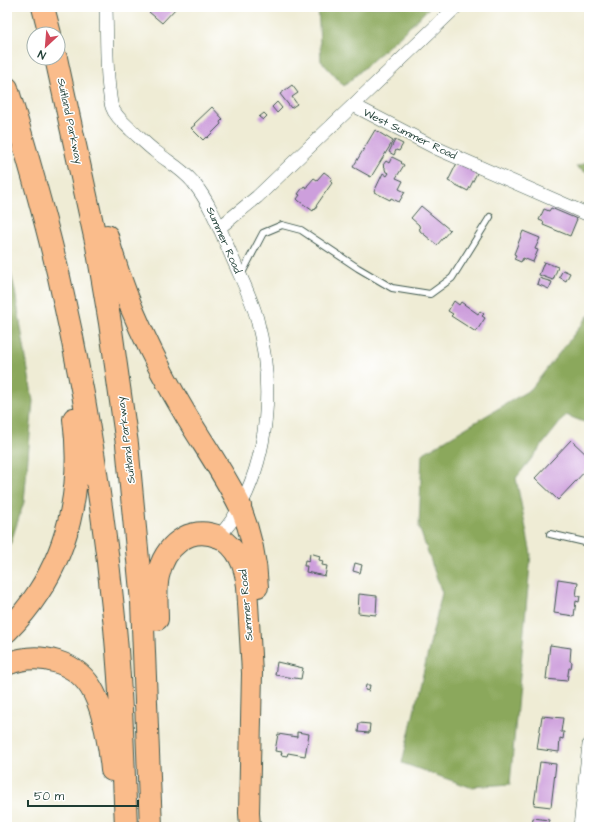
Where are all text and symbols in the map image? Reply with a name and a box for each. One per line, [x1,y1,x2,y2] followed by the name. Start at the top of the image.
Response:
[26,26,66,66] north arrow
[35,46,48,63] text: N
[53,77,86,166] street label: Suitland Parkway
[361,105,460,163] street label: West Summer Road
[203,204,246,276] street label: Summer Road
[113,395,140,484] street label: Suitland Parkway
[235,568,257,641] street label: Summer Road
[28,782,138,808] scale bar
[34,788,65,805] text: 50 m

